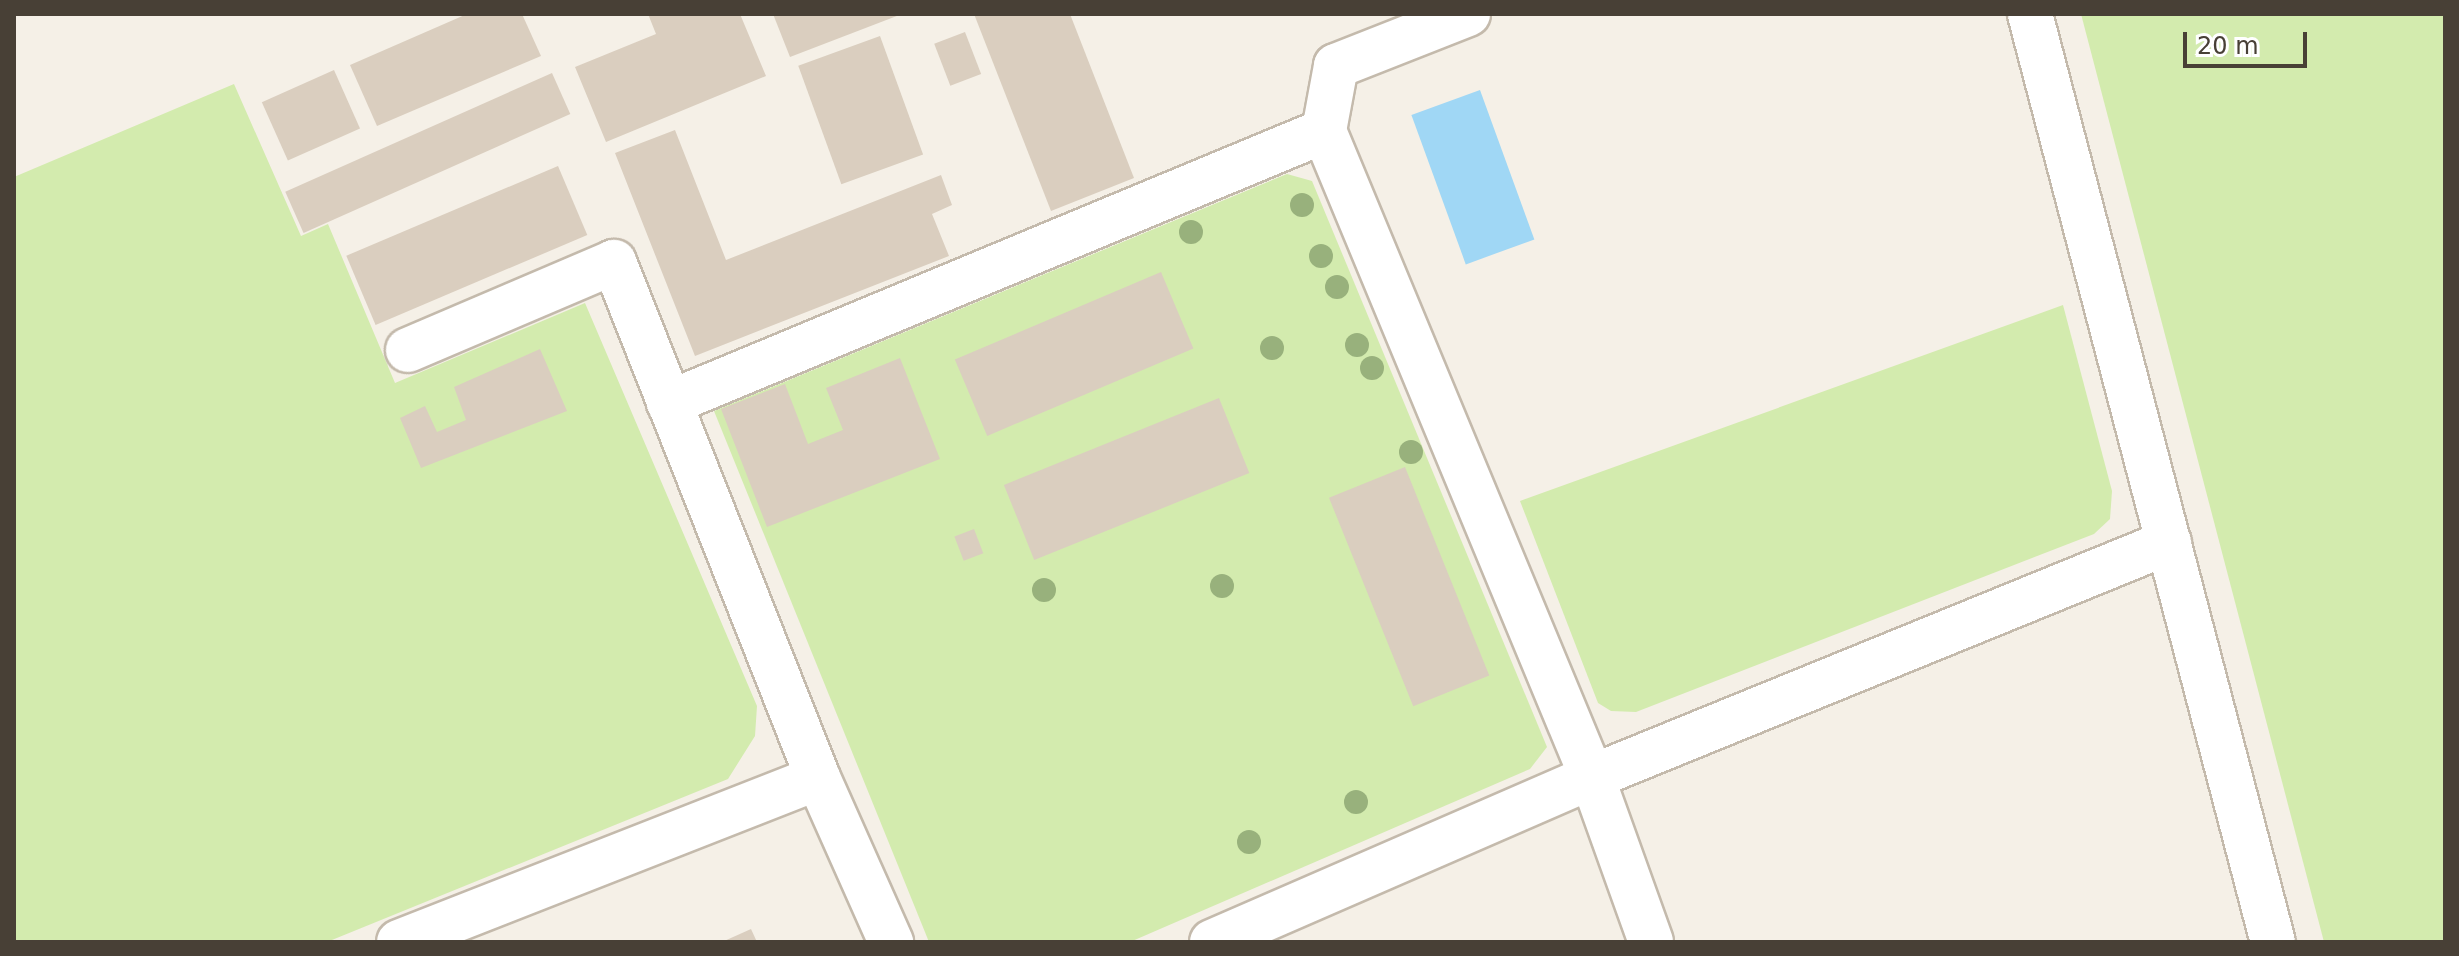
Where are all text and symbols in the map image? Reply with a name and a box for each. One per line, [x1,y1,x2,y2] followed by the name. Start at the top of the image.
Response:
[2187,16,2311,66] scale bar
[2197,32,2259,60] text: 20 m

